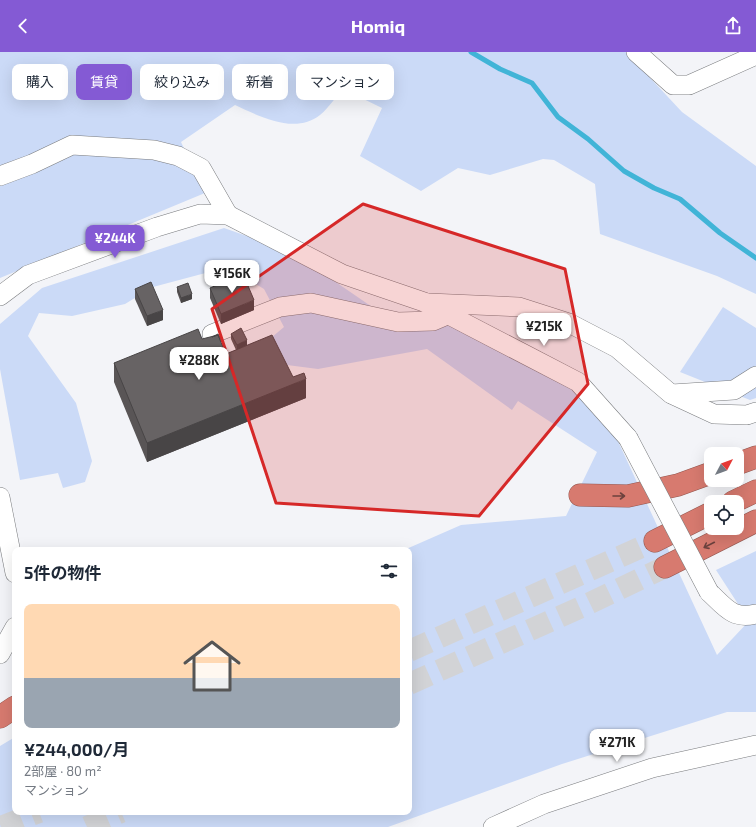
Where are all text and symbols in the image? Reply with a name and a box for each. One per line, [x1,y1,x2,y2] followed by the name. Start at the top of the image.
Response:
[12,15,34,37] icon: back
[351,15,405,37] text: Homiq
[722,15,744,37] icon: share
[12,64,68,100] chip: 購入
[76,64,132,100] chip: 賃貸
[140,64,224,100] chip: 絞り込み
[232,64,288,100] chip: 新着
[296,64,394,100] chip: マンション
[87,225,143,259] pin: ¥244K
[95,230,136,246] text: ¥244K
[204,260,260,294] pin: ¥156K
[213,265,251,281] text: ¥156K
[516,313,572,347] pin: ¥215K
[525,318,563,334] text: ¥215K
[171,347,227,381] pin: ¥288K
[179,352,219,368] text: ¥288K
[704,447,744,487] north arrow
[704,447,744,535] map controls
[612,492,625,500] one-way arrow
[704,495,744,535] button: locate
[703,542,715,549] one-way arrow
[378,560,400,582] icon: filters
[24,562,101,582] text: 5件の物件
[176,630,248,702] icon: home
[589,729,645,763] pin: ¥271K
[599,734,635,750] text: ¥271K
[24,739,130,759] text: ¥244,000/月
[24,763,102,779] text: 2部屋 · 80 m²
[24,782,89,798] text: マンション

